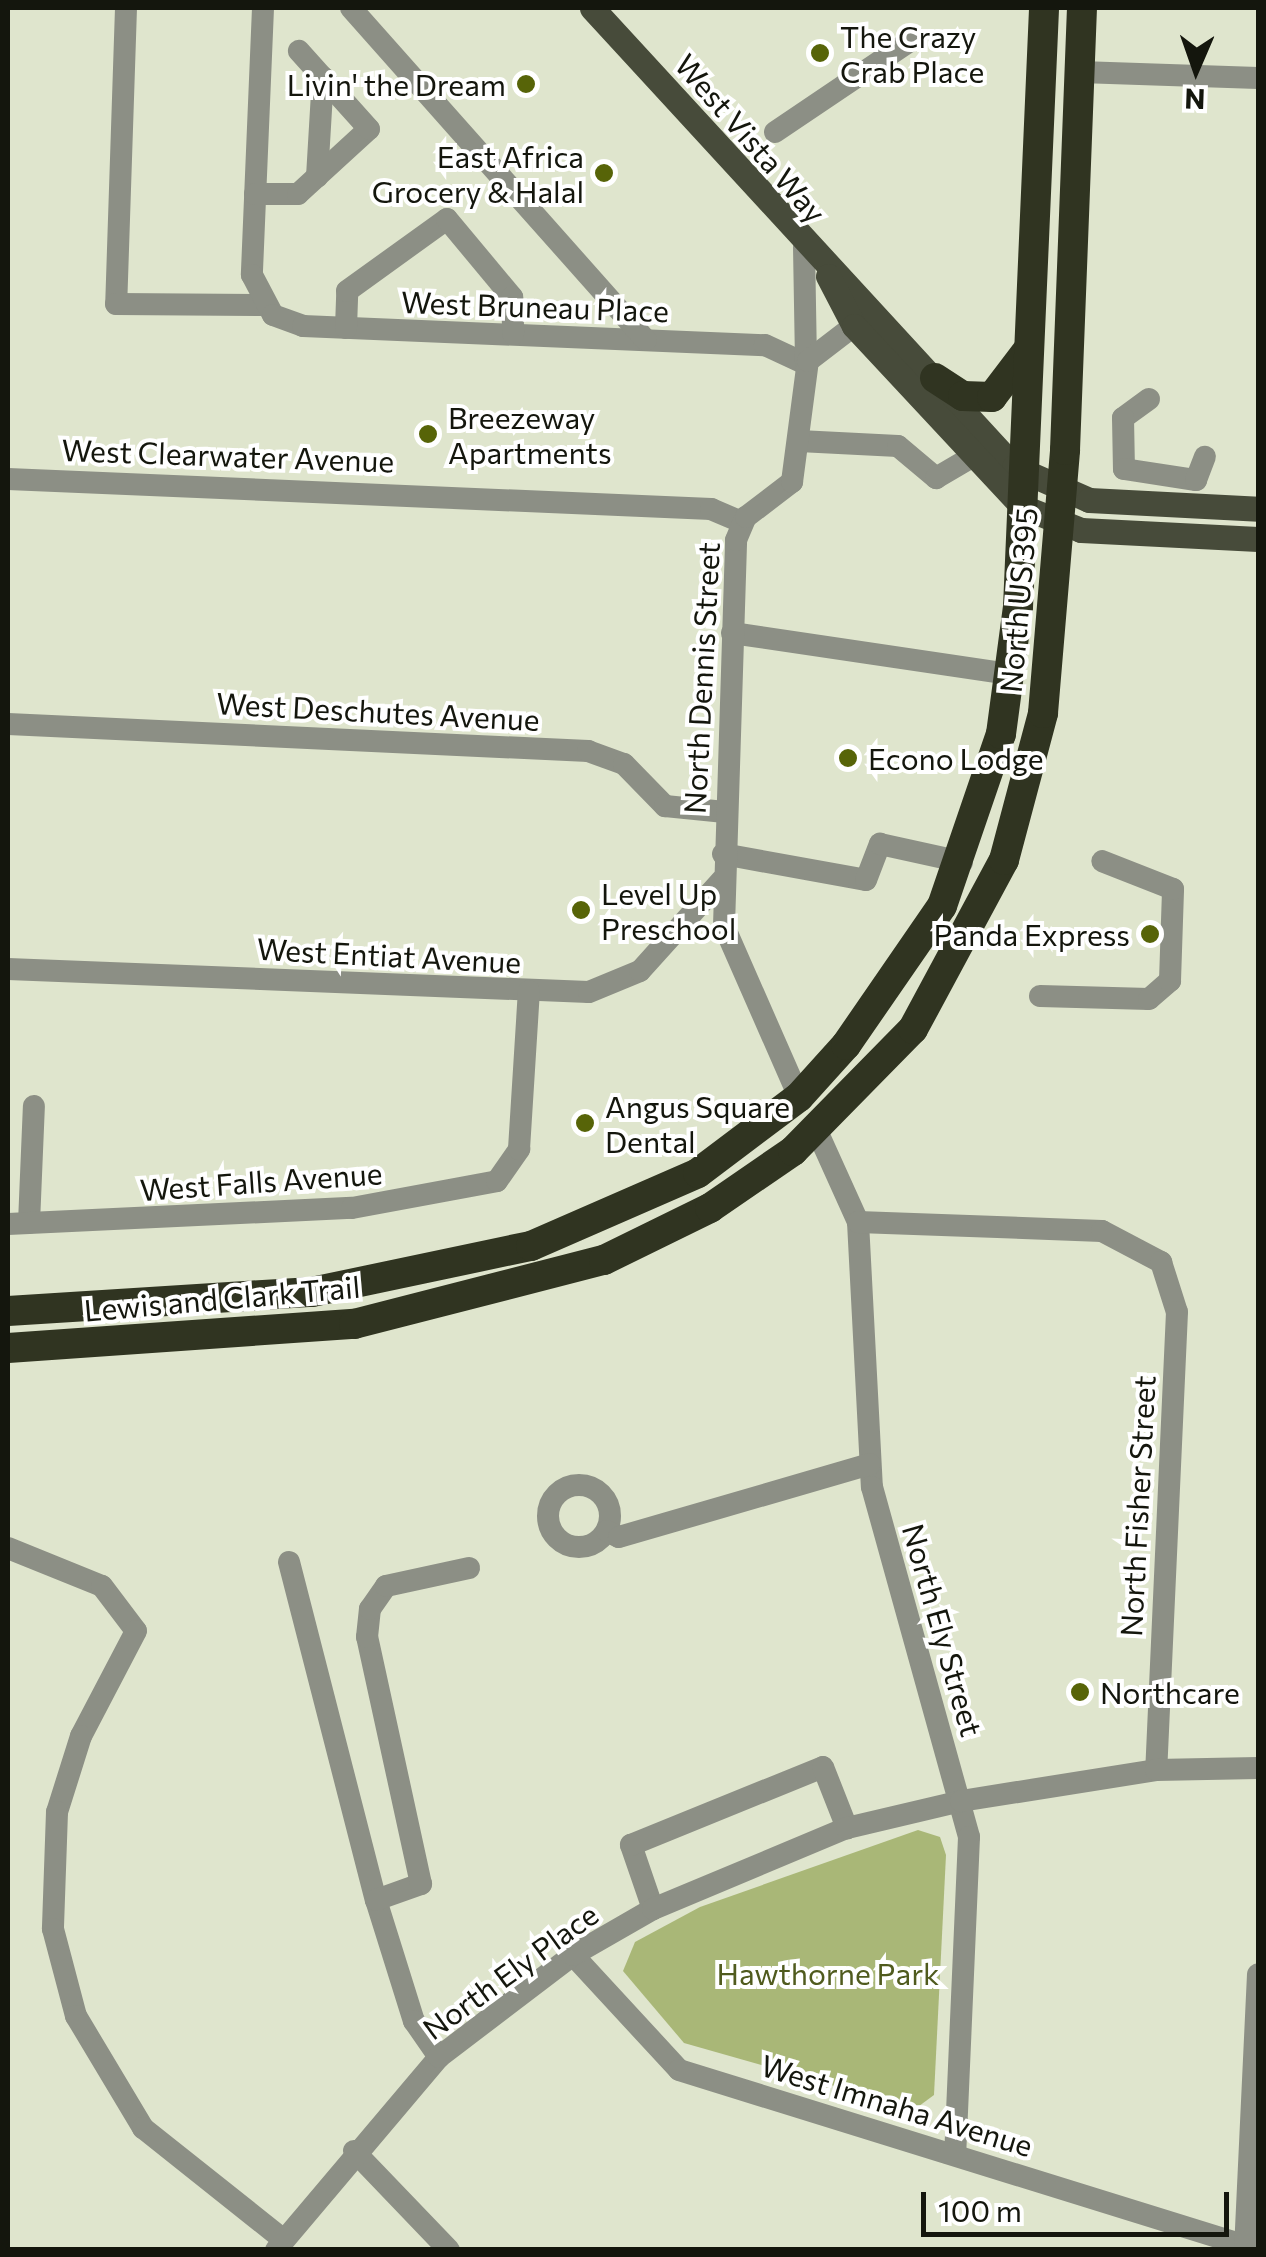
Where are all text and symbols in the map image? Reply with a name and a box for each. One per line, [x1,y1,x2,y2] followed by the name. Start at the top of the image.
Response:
[840,18,984,88] place label: The Crazy Crab Place
[1146,20,1246,120] north arrow
[809,42,831,64] marker: The Crazy Crab Place
[668,46,834,230] street label: West Vista Way
[287,66,506,102] place label: Livin' the Dream
[515,73,537,95] marker: Livin' the Dream
[1184,83,1206,117] text: N
[372,138,584,208] place label: East Africa Grocery & Halal
[593,162,615,184] marker: East Africa Grocery & Halal
[400,283,670,329] street label: West Bruneau Place
[448,399,612,470] place label: Breezeway Apartments
[417,423,439,445] marker: Breezeway Apartments
[61,431,395,479] street label: West Clearwater Avenue
[992,506,1044,694] street label: North US 395
[676,541,726,815] street label: North Dennis Street
[215,685,541,737] street label: West Deschutes Avenue
[868,740,1044,776] place label: Econo Lodge
[837,747,859,769] marker: Econo Lodge
[601,875,736,946] place label: Level Up Preschool
[570,899,592,921] marker: Level Up Preschool
[933,916,1130,952] place label: Panda Express
[1139,923,1161,945] marker: Panda Express
[256,930,522,980] street label: West Entiat Avenue
[605,1088,790,1158] place label: Angus Square Dental
[574,1112,596,1134] marker: Angus Square Dental
[139,1155,383,1207] street label: West Falls Avenue
[82,1268,362,1328] street label: Lewis and Clark Trail
[1112,1374,1162,1638] street label: North Fisher Street
[895,1520,991,1740] street label: North Ely Street
[1100,1674,1240,1710] place label: Northcare
[1069,1681,1091,1703] marker: Northcare
[416,1896,604,2046] street label: North Ely Place
[717,1955,939,1991] park label: Hawthorne Park
[757,2047,1037,2163] street label: West Imnaha Avenue
[926,2172,1234,2234] scale bar
[938,2191,1022,2228] text: 100 m

